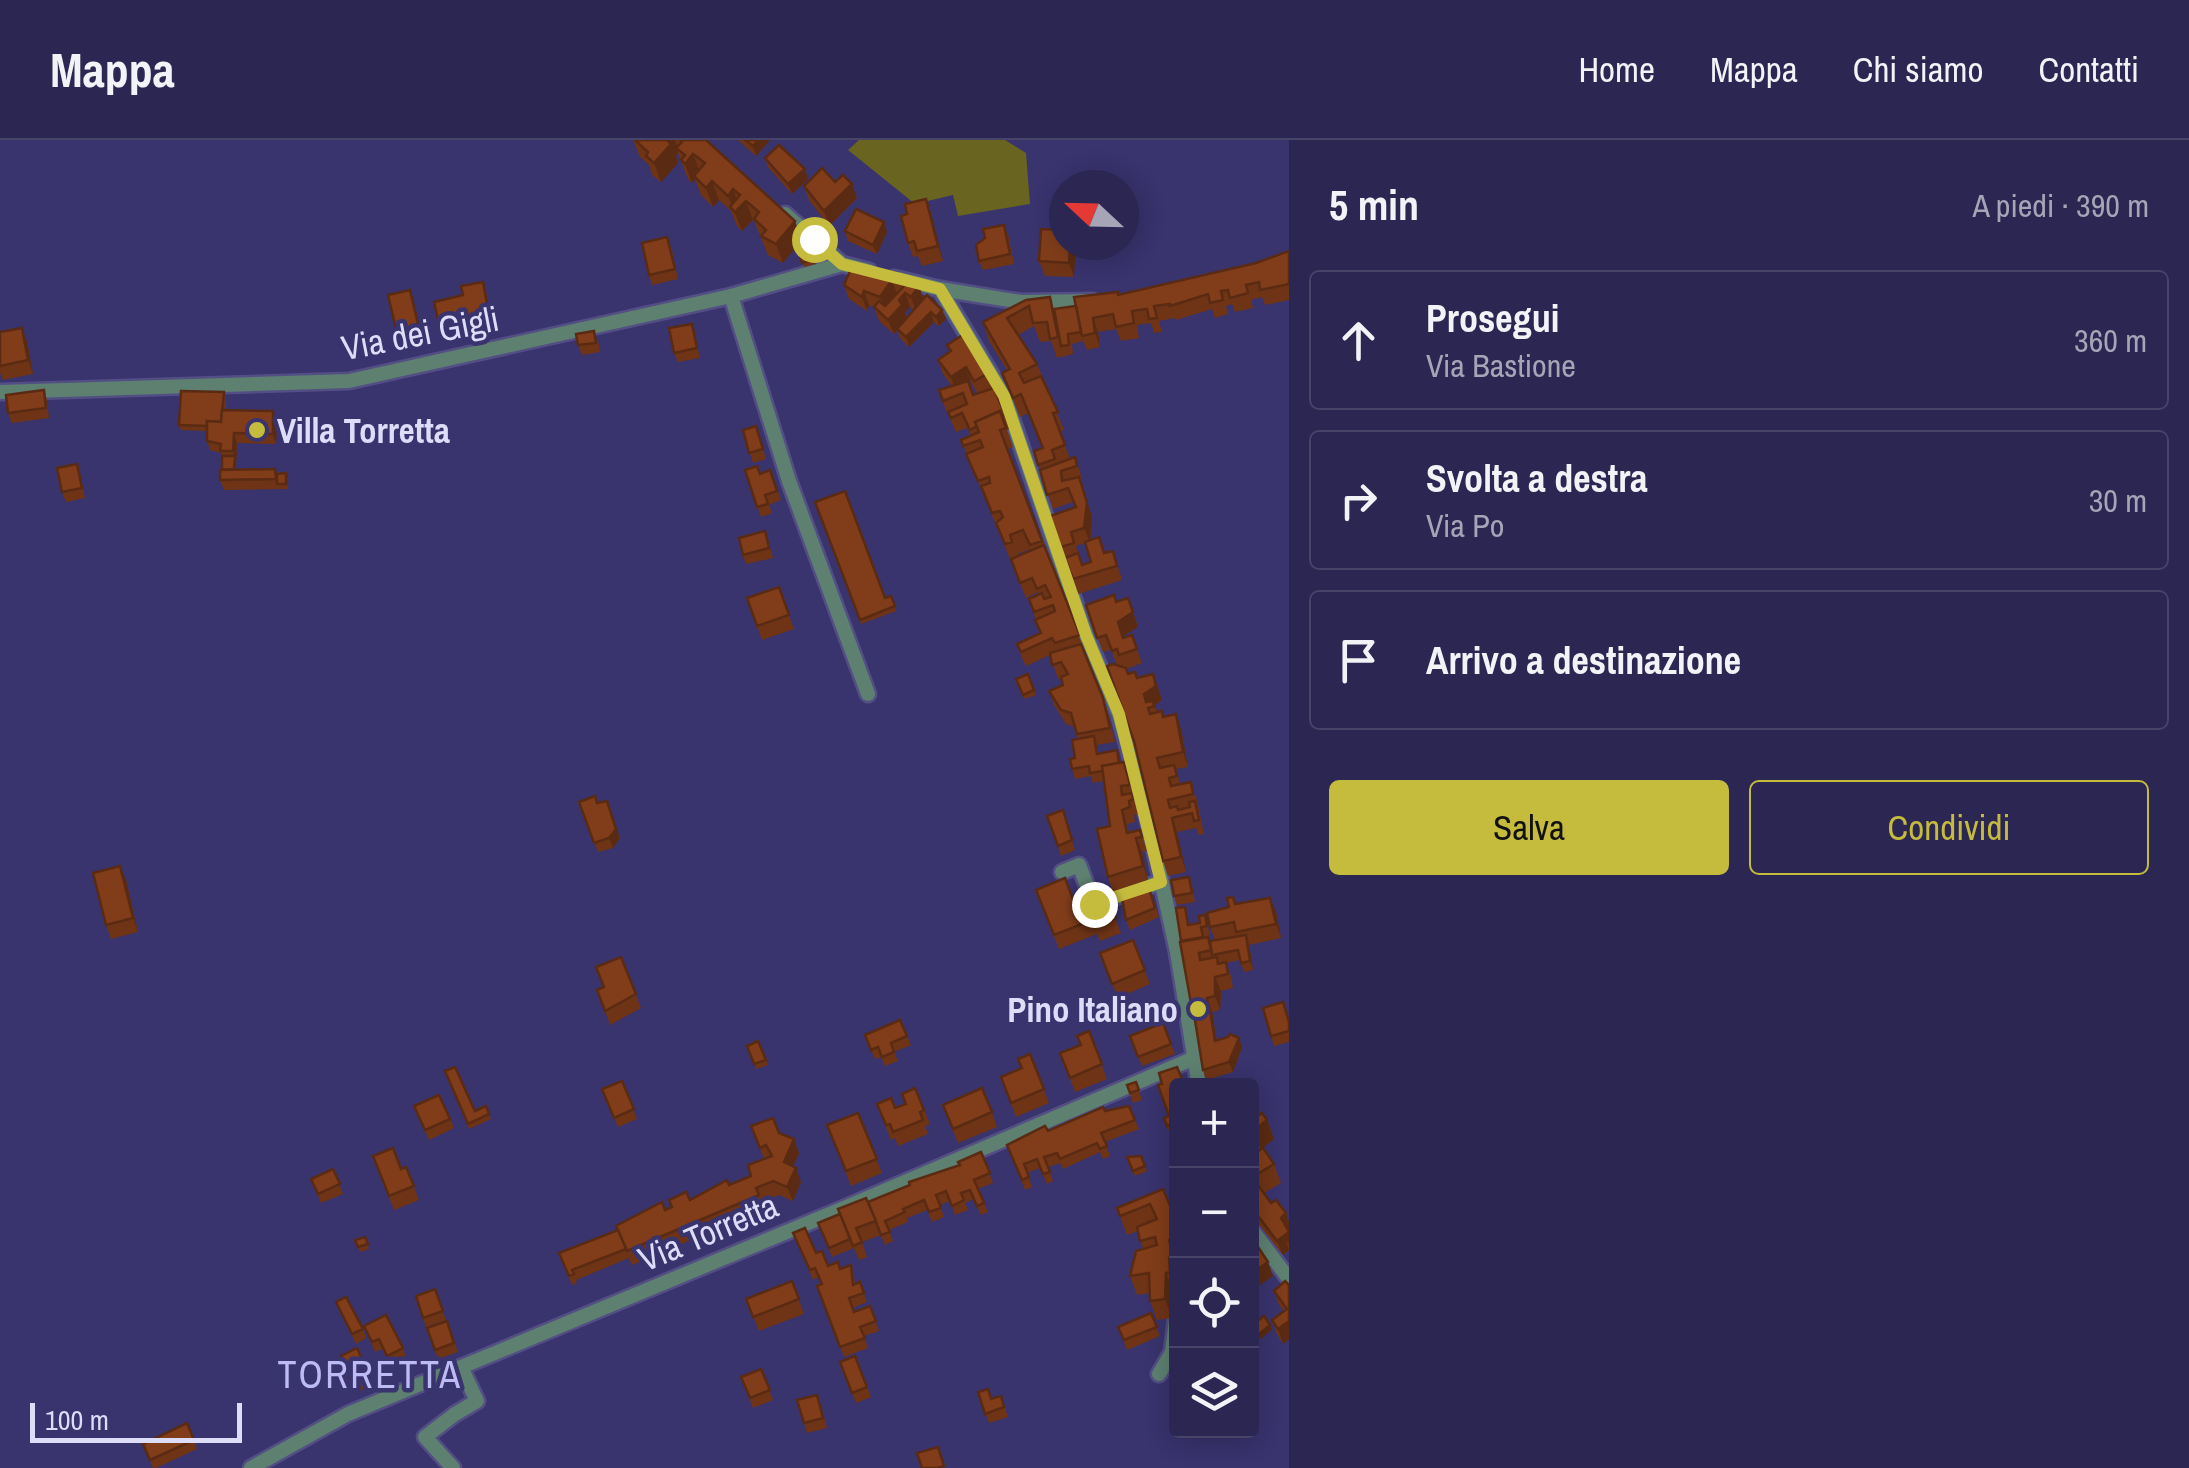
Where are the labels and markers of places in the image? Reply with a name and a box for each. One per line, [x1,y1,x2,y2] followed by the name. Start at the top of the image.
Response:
[277,407,450,454] place label: Villa Torretta
[246,419,268,441] marker: Villa Torretta
[1007,986,1178,1033] place label: Pino Italiano
[1187,998,1209,1020] marker: Pino Italiano

